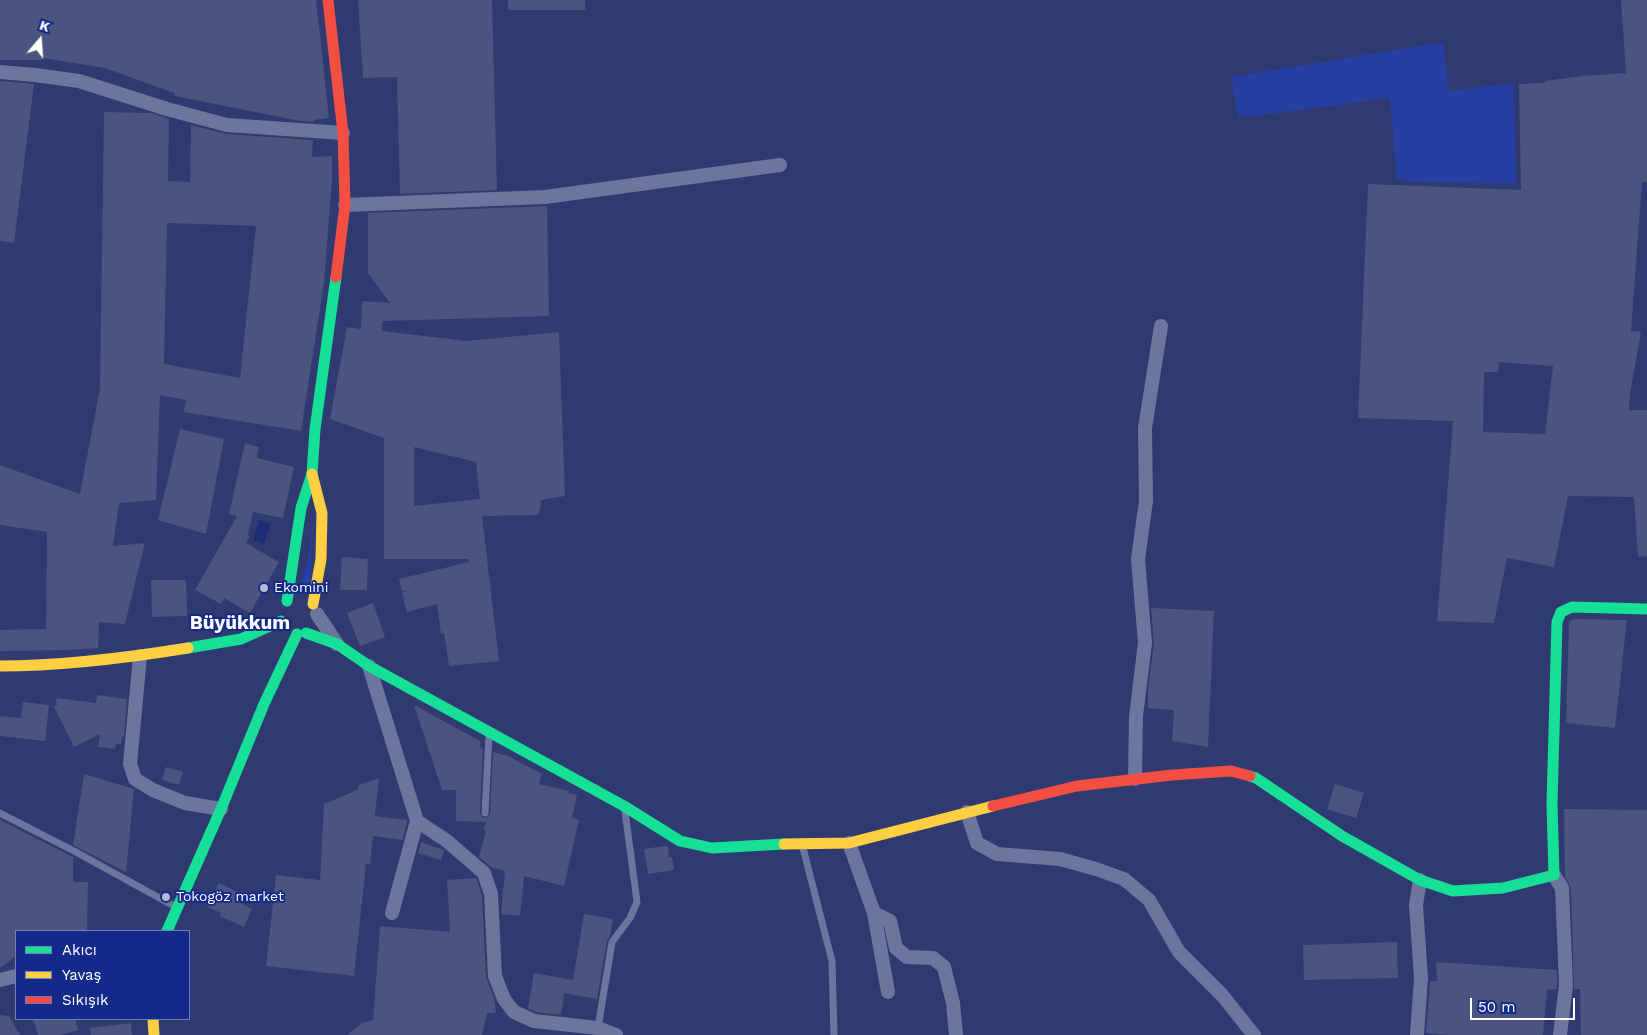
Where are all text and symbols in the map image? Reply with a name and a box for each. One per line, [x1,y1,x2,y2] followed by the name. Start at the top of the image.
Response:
[15,15,65,65] north arrow
[38,17,52,35] text: K
[274,580,328,596] place label: Ekomini
[258,582,270,594] marker: Ekomini
[190,612,290,634] district label: Büyükkum
[176,889,284,905] place label: Tokogöz market
[160,891,172,903] marker: Tokogöz market
[15,930,190,1020] legend
[62,941,97,959] text: Akıcı
[62,966,102,984] text: Yavaş
[1472,988,1577,1020] scale bar
[62,991,108,1009] text: Sıkışık
[1478,998,1515,1016] text: 50 m

